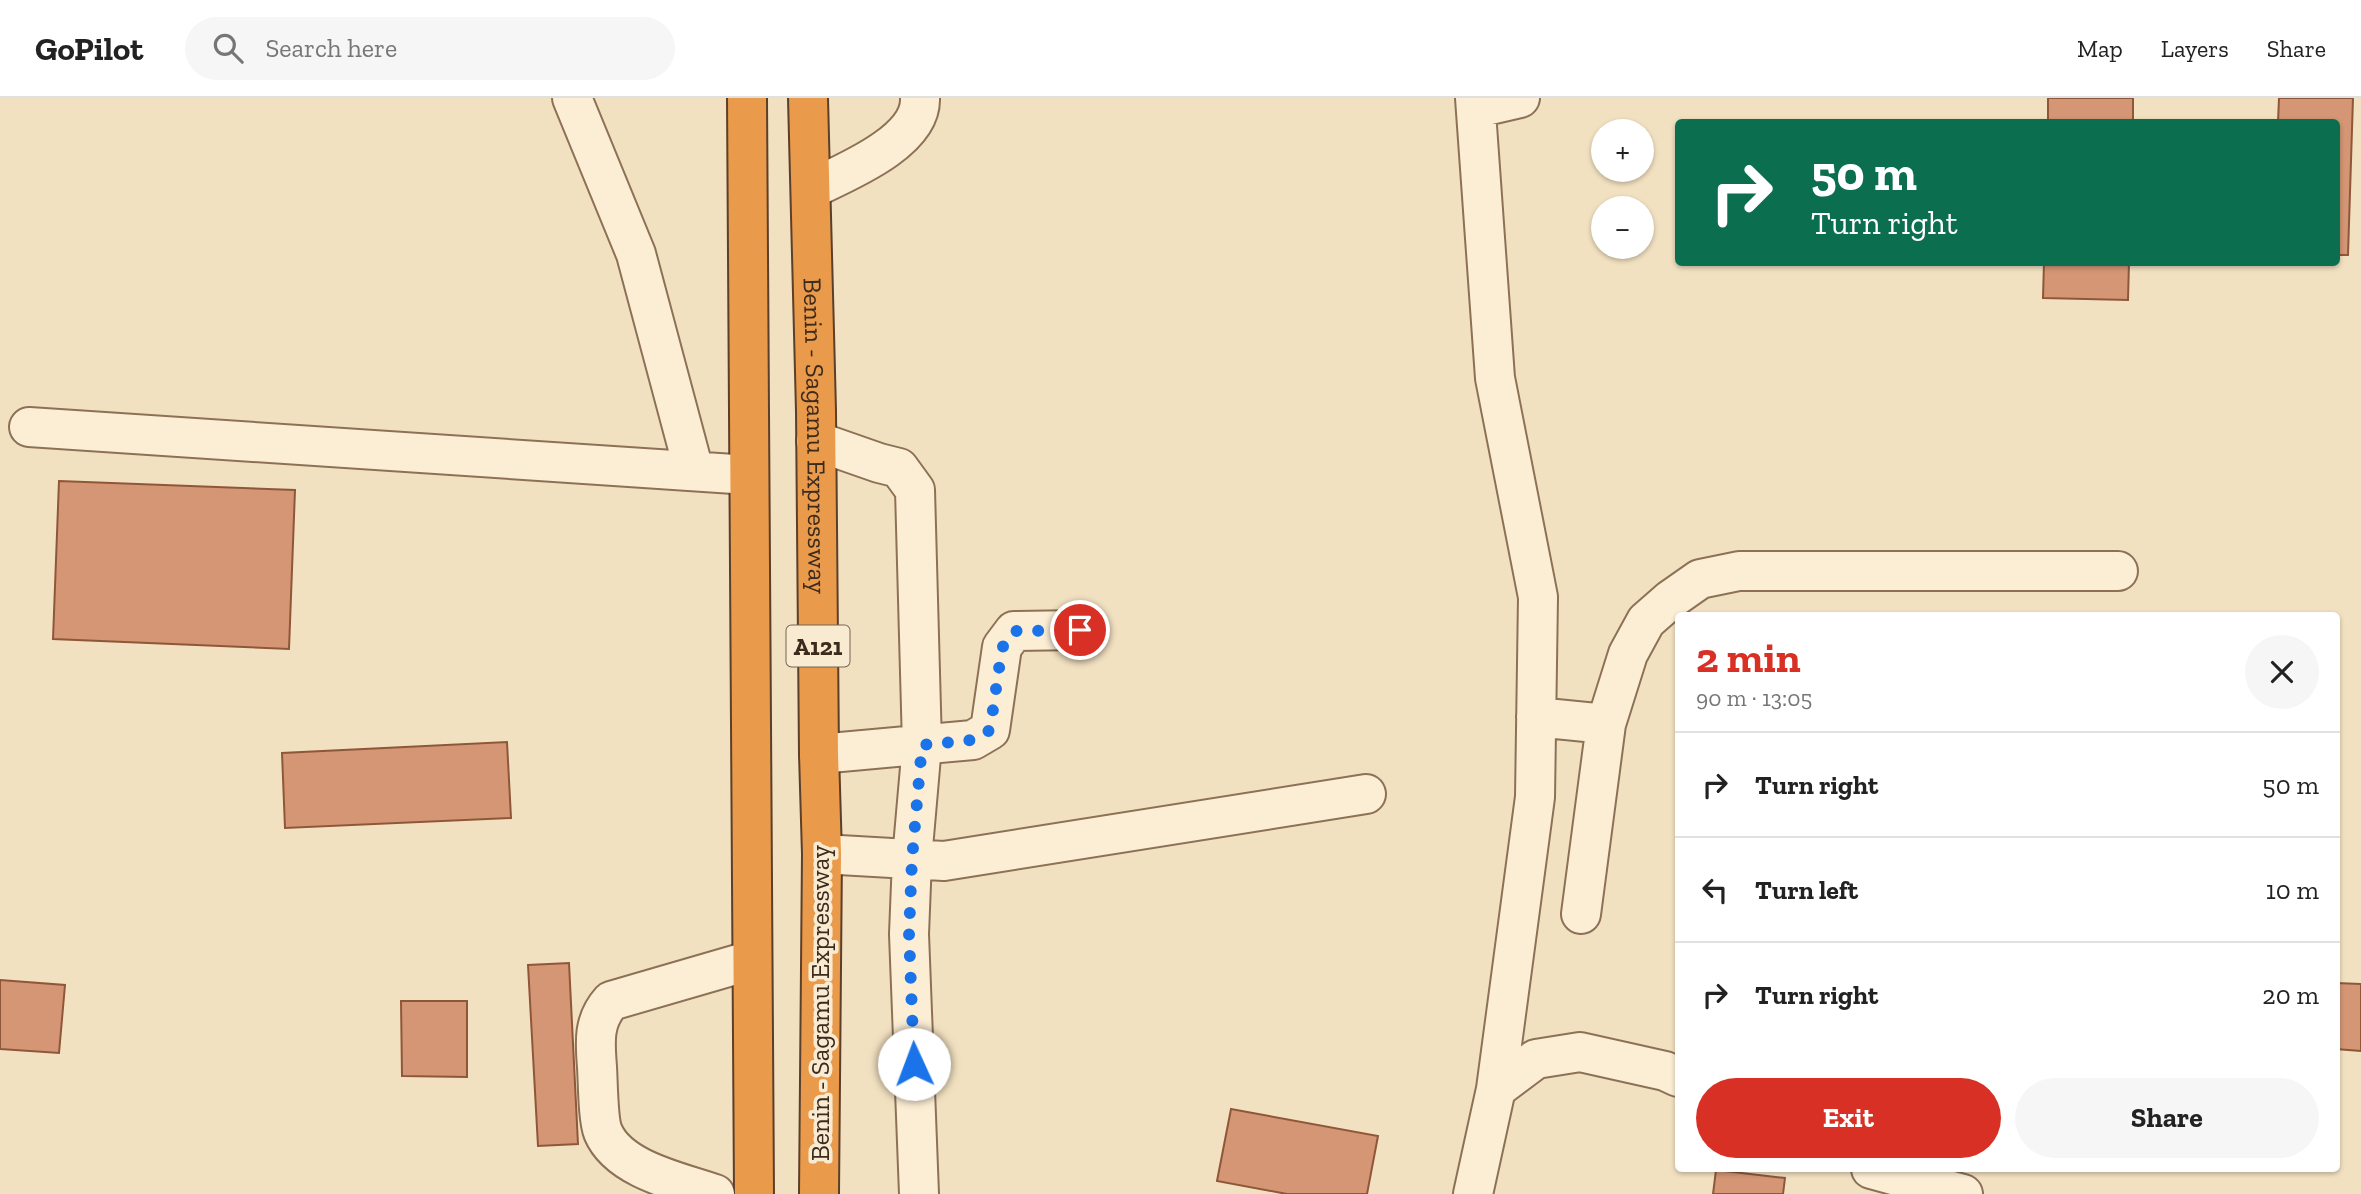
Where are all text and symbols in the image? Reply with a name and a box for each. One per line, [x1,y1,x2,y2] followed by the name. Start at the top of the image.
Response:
[185,17,675,80] search box
[35,29,143,68] text: GoPilot
[209,29,247,67] icon: search
[265,32,397,64] text: Search here
[2077,34,2123,63] text: Map
[2161,34,2229,63] text: Layers
[2267,34,2326,63] text: Share
[1591,119,1654,259] map controls
[1591,119,1654,182] button: +
[1811,144,1917,203] text: 50 m
[1696,147,1787,238] icon: right
[1591,196,1654,259] button: −
[1811,204,1958,242] text: Turn right
[797,277,834,595] street label: Benin - Sagamu Expressway
[1050,600,1110,660] pin
[1061,611,1099,649] icon: arrive
[786,626,850,666] road number: A121
[1696,632,1801,683] text: 2 min
[2245,635,2319,709] button: close
[1696,684,1812,712] text: 90 m · 13:05
[1696,766,1734,804] icon: right
[1755,769,1878,801] text: Turn right
[2262,769,2319,801] text: 50 m
[804,844,836,1161] street label: Benin - Sagamu Expressway
[1696,871,1734,909] icon: left
[1755,874,1858,906] text: Turn left
[2266,874,2319,906] text: 10 m
[1696,976,1734,1014] icon: right
[1755,979,1878,1011] text: Turn right
[2262,979,2319,1011] text: 20 m
[877,1027,951,1101] position arrow
[1696,1078,2001,1158] button: Exit
[2015,1078,2319,1158] button: Share

